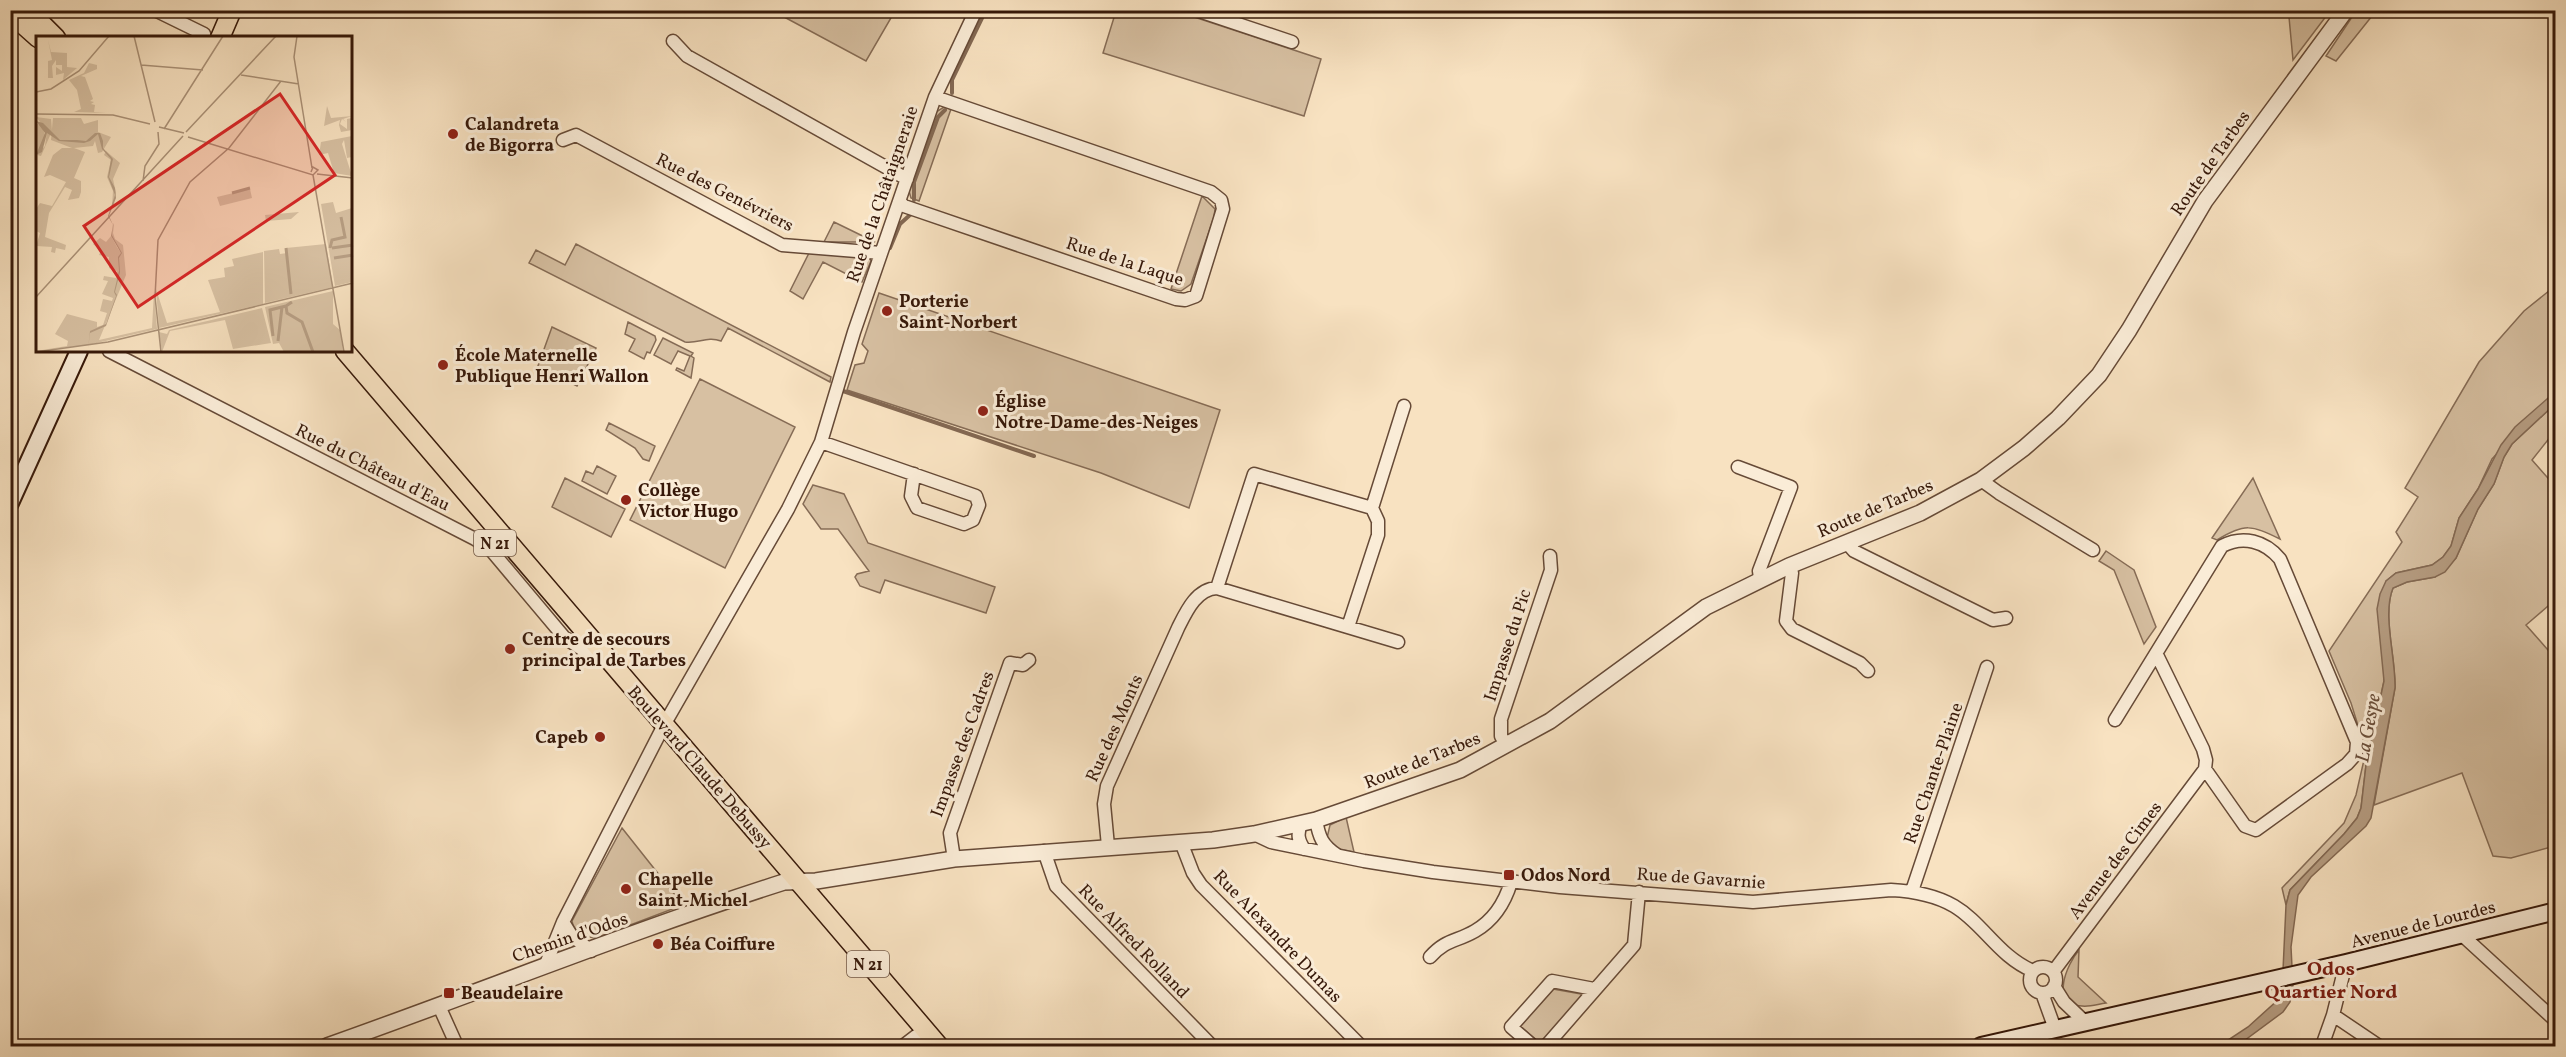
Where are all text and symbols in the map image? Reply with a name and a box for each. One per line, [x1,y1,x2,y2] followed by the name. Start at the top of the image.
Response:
[36,36,352,352] inset map
[841,103,925,286] street label: Rue de la Châtaigneraie
[2166,106,2257,222] street label: Route de Tarbes
[465,113,559,159] place label: Calandreta de Bigorra
[446,127,460,141] marker: Calandreta de Bigorra
[651,148,798,239] street label: Rue des Genévriers
[1062,232,1187,293] street label: Rue de la Laque
[899,290,1018,336] place label: Porterie Saint-Norbert
[880,304,894,318] marker: Porterie Saint-Norbert
[455,344,649,390] place label: École Maternelle Publique Henri Wallon
[436,358,450,372] marker: École Maternelle Publique Henri Wallon
[995,390,1198,436] place label: Église Notre-Dame-des-Neiges
[976,404,990,418] marker: Église Notre-Dame-des-Neiges
[291,418,454,518] street label: Rue du Château d'Eau
[1814,474,1937,545] street label: Route de Tarbes
[638,479,738,525] place label: Collège Victor Hugo
[619,493,633,507] marker: Collège Victor Hugo
[474,530,516,556] road number: N 21
[1478,586,1538,705] street label: Impasse du Pic
[522,628,686,674] place label: Centre de secours principal de Tarbes
[503,642,517,656] marker: Centre de secours principal de Tarbes
[925,668,1001,821] street label: Impasse des Cadres
[1080,671,1150,786] street label: Rue des Monts
[621,681,777,855] street label: Boulevard Claude Debussy
[2349,691,2389,765] water label: La Gespe
[1899,699,1970,848] street label: Rue Chante-Plaine
[535,726,588,751] place label: Capeb
[1361,727,1485,796] street label: Route de Tarbes
[593,730,607,744] marker: Capeb
[2064,797,2169,925] street label: Avenue des Cimes
[1636,863,1766,896] street label: Rue de Gavarnie
[1521,864,1610,889] place label: Odos Nord
[1207,865,1347,1009] street label: Rue Alexandre Dumas
[638,868,748,914] place label: Chapelle Saint-Michel
[1502,868,1516,882] marker: Odos Nord
[1072,879,1194,1005] street label: Rue Alfred Rolland
[619,882,633,896] marker: Chapelle Saint-Michel
[2348,895,2498,956] street label: Avenue de Lourdes
[509,907,632,970] street label: Chemin d'Odos
[670,933,775,958] place label: Béa Coiffure
[651,937,665,951] marker: Béa Coiffure
[847,951,889,977] road number: N 21
[2264,956,2398,1007] district label: Odos Quartier Nord
[461,982,563,1007] place label: Beaudelaire
[442,986,456,1000] marker: Beaudelaire

